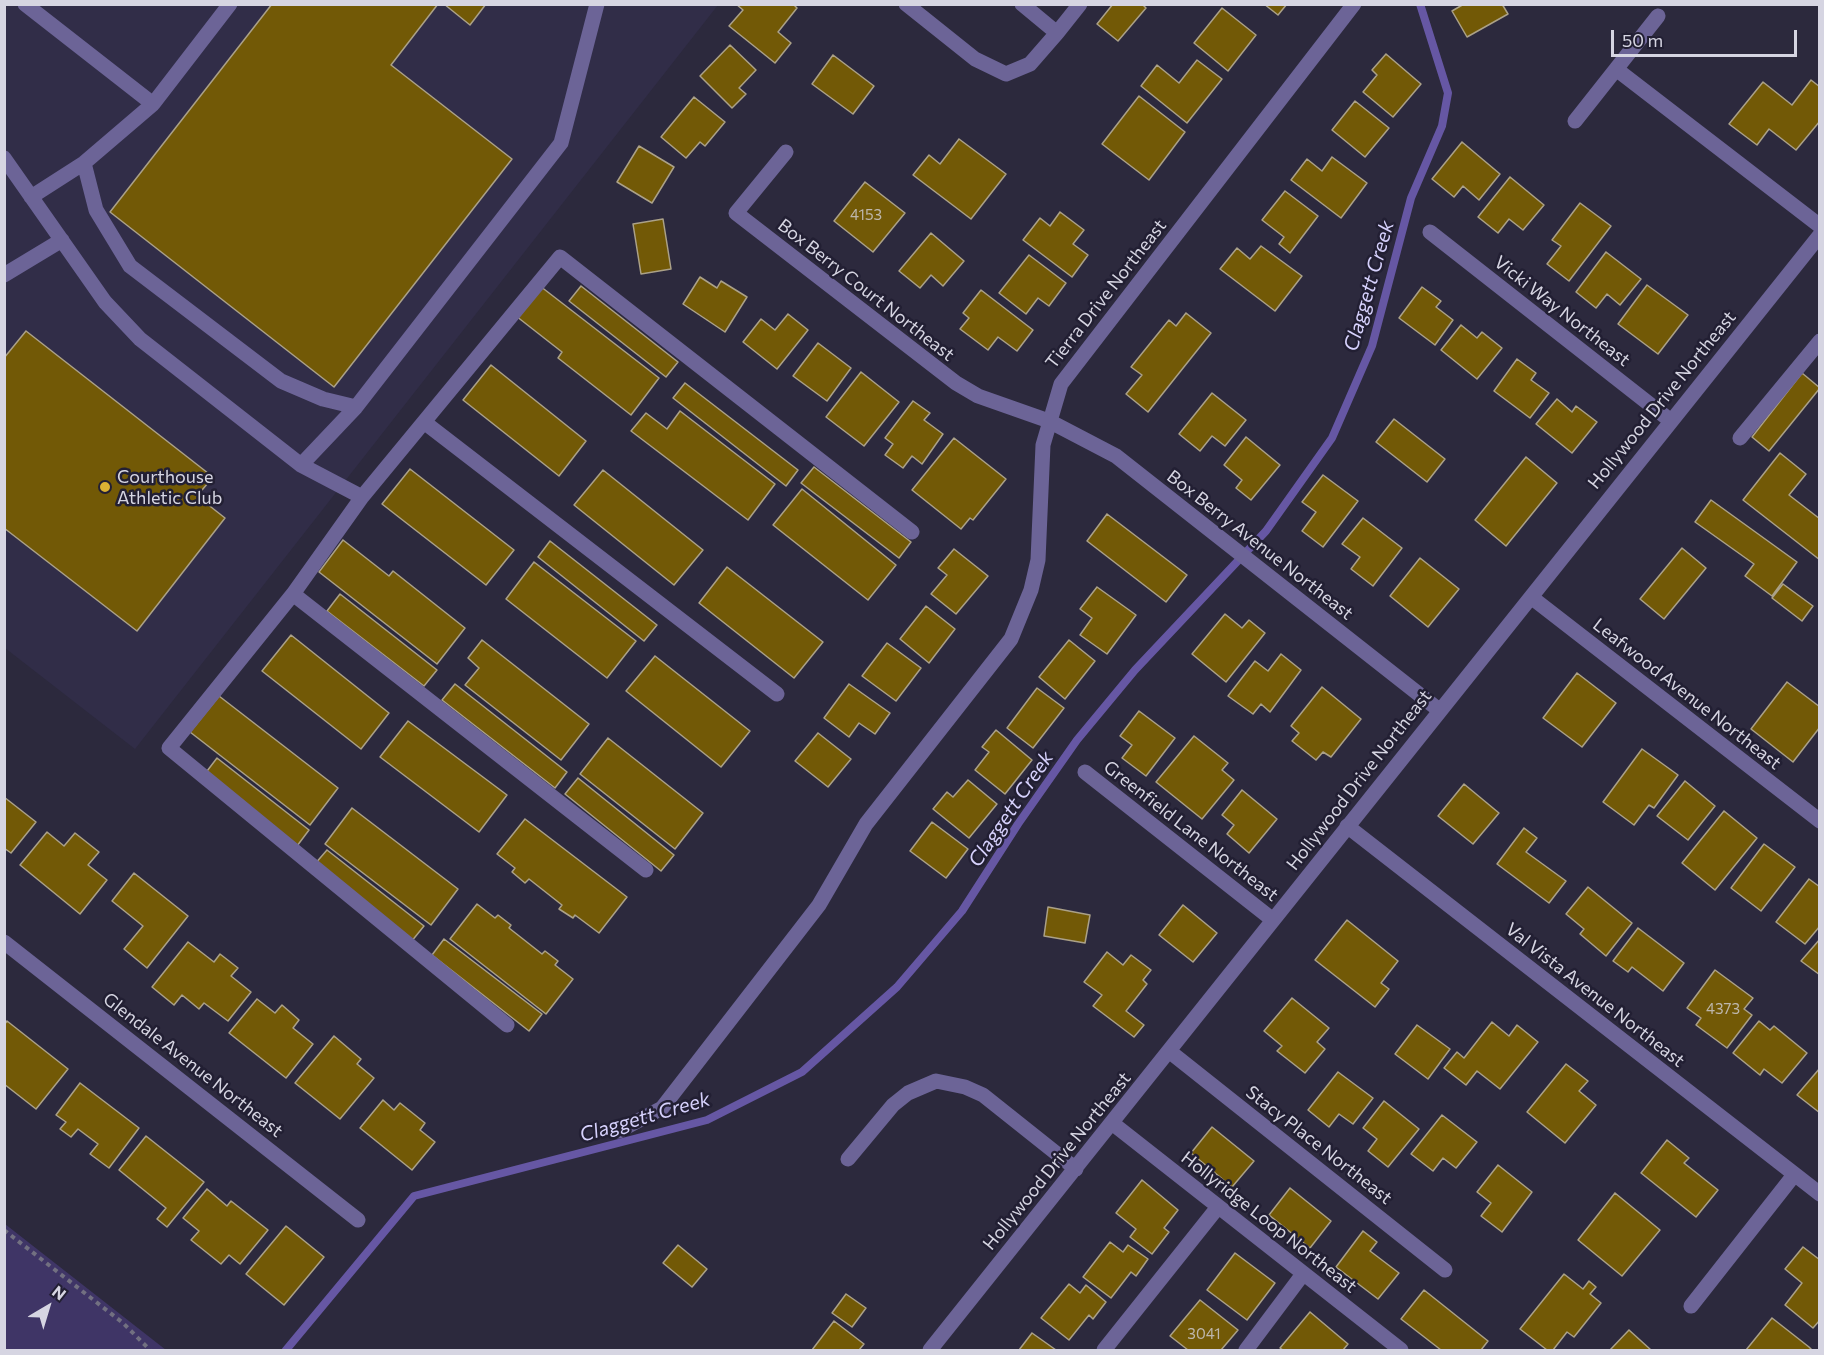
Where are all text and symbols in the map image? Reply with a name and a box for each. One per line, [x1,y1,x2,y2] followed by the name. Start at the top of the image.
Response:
[1614,18,1800,56] scale bar
[1622,29,1663,51] text: 50 m
[850,206,882,224] house number: 4153
[773,214,959,366] street label: Box Berry Court Northeast
[1041,215,1171,373] street label: Tierra Drive Northeast
[1339,218,1399,354] water label: Claggett Creek
[1490,251,1634,371] street label: Vicki Way Northeast
[1584,307,1740,493] street label: Hollywood Drive Northeast
[117,466,222,508] place label: Courthouse Athletic Club
[1163,466,1357,624] street label: Box Berry Avenue Northeast
[98,480,112,494] marker: Courthouse Athletic Club
[1589,614,1785,774] street label: Leafwood Avenue Northeast
[1282,686,1436,874] street label: Hollywood Drive Northeast
[963,746,1059,872] water label: Claggett Creek
[1099,756,1283,906] street label: Greenfield Lane Northeast
[1501,918,1689,1072] street label: Val Vista Avenue Northeast
[99,988,287,1142] street label: Glendale Avenue Northeast
[1706,1000,1740,1018] house number: 4373
[979,1068,1135,1254] street label: Hollywood Drive Northeast
[1242,1081,1396,1209] street label: Stacy Place Northeast
[577,1087,713,1147] water label: Claggett Creek
[1177,1147,1361,1297] street label: Hollyridge Loop Northeast
[18,1277,78,1337] north arrow
[49,1281,70,1304] text: N
[1187,1325,1221,1343] house number: 3041

